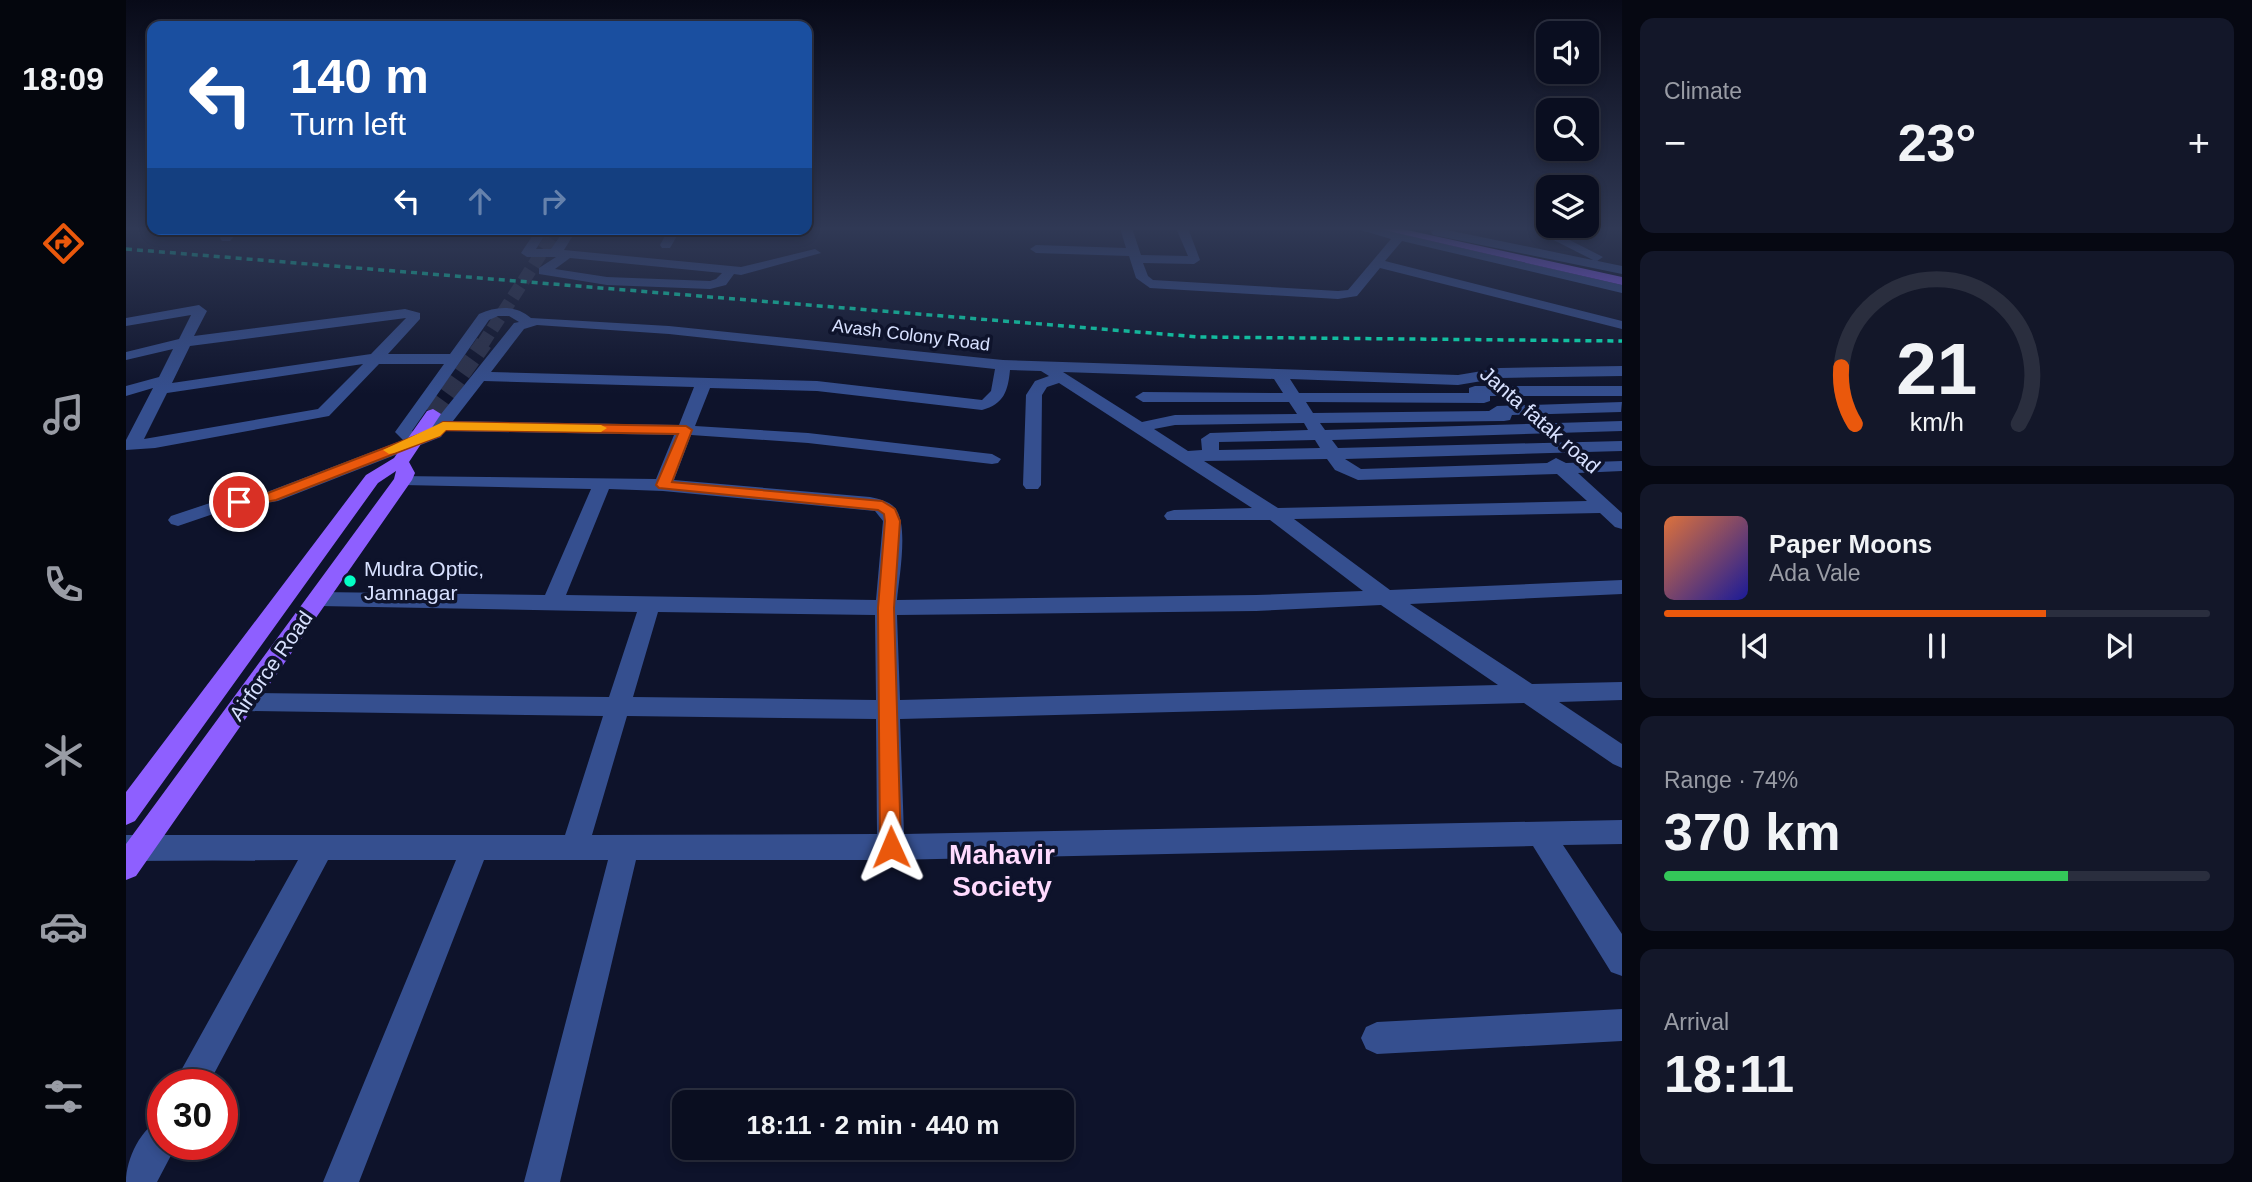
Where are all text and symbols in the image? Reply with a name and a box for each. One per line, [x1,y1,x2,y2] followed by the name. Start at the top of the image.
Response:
[1536,21,1599,238] map controls
[1536,21,1599,84] button: sound
[175,49,266,140] icon: left
[290,49,429,103] text: 140 m
[22,61,104,97] text: 18:09
[1664,78,1742,104] text: Climate
[1536,98,1599,161] button: search
[290,106,406,142] text: Turn left
[1898,114,1976,172] text: 23°
[1664,122,1686,164] text: −
[2188,122,2210,164] text: +
[1536,175,1599,238] button: layers
[388,182,426,220] icon: left
[461,182,499,220] icon: ahead
[534,182,572,220] icon: right
[39,219,88,268] icon: directions
[831,315,991,355] street label: Avash Colony Road
[1897,329,1977,410] text: 21
[1476,362,1605,478] street label: Janta fatak road
[39,390,88,439] icon: music
[1910,408,1964,436] text: km/h
[209,472,269,532] pin
[220,483,258,521] icon: arrive
[1769,529,1932,559] text: Paper Moons
[364,557,484,604] place label: Mudra Optic, Jamnagar
[39,560,88,609] icon: phone
[1769,560,1861,586] text: Ada Vale
[342,573,358,589] marker: Mudra Optic, Jamnagar
[224,607,317,725] street label: Airforce Road
[1736,627,1774,665] icon: previous
[1918,627,1956,665] icon: pause
[2100,627,2138,665] icon: next
[39,731,88,780] icon: climate
[1664,767,1798,793] text: Range · 74%
[1664,803,1840,861] text: 370 km
[854,810,928,884] position arrow
[949,839,1055,902] district label: Mahavir Society
[39,902,88,951] icon: car
[1664,1009,1729,1035] text: Arrival
[1664,1045,1794,1103] text: 18:11
[147,1069,238,1160] speed limit sign: 30
[39,1072,88,1121] icon: filters
[747,1110,999,1140] text: 18:11 · 2 min · 440 m

